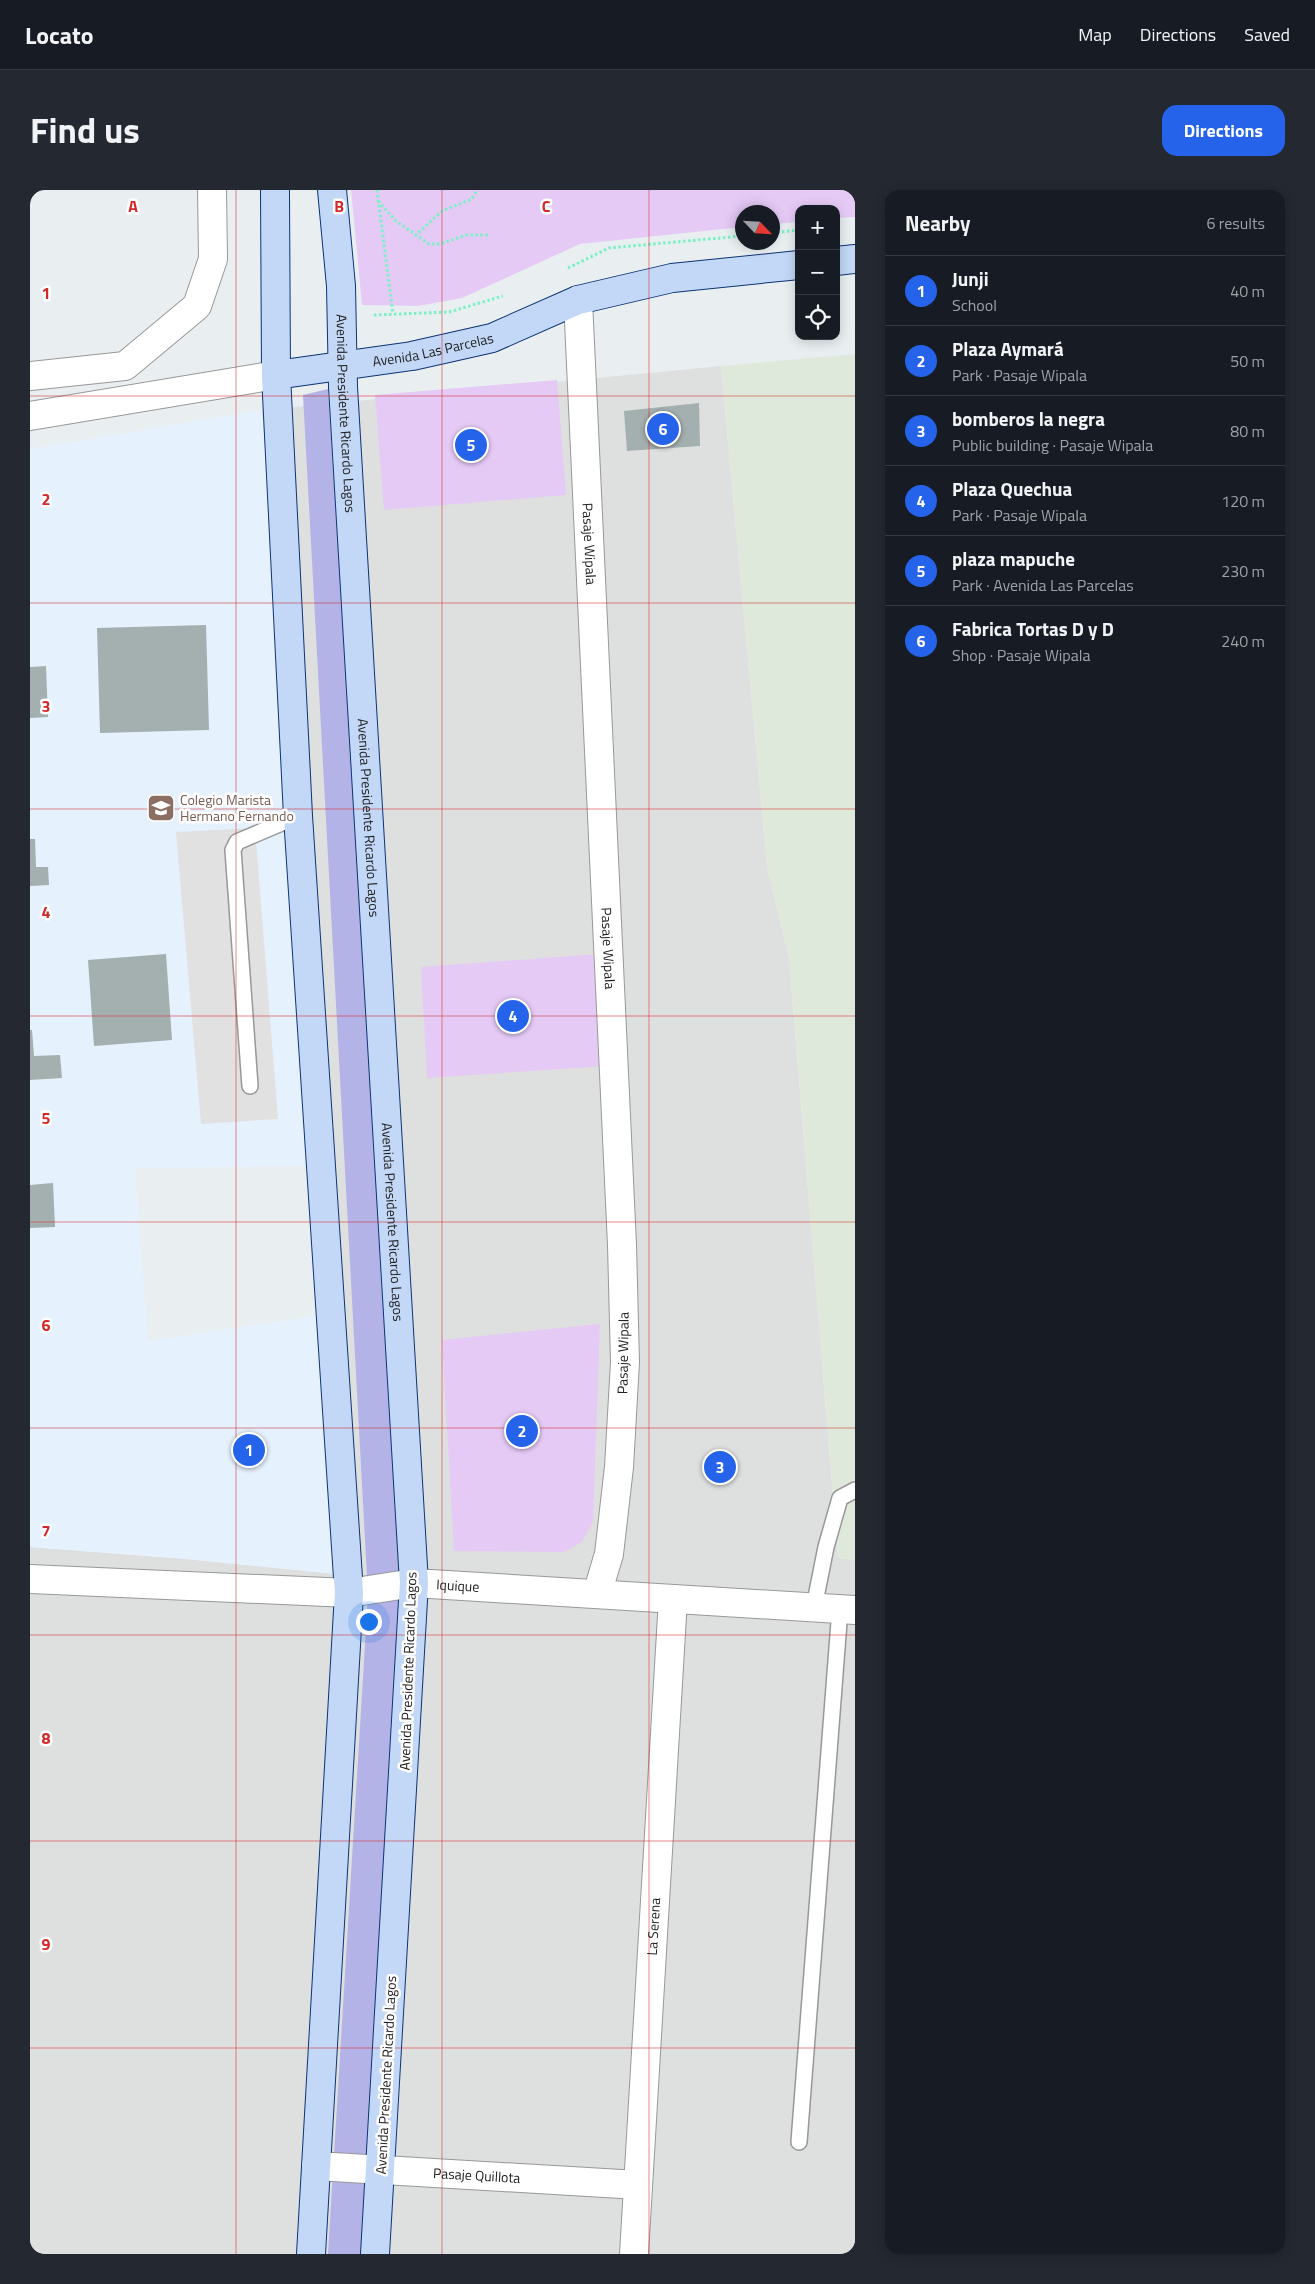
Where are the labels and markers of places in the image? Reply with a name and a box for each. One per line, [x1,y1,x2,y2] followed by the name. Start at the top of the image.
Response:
[647,410,679,448] pin: 6
[455,426,487,464] pin: 5
[180,789,294,826] place label: Colegio Marista Hermano Fernando
[146,793,176,823] school or university icon: Colegio Marista Hermano Fernando
[497,997,529,1035] pin: 4
[506,1412,538,1450] pin: 2
[233,1431,265,1469] pin: 1
[704,1448,736,1486] pin: 3

